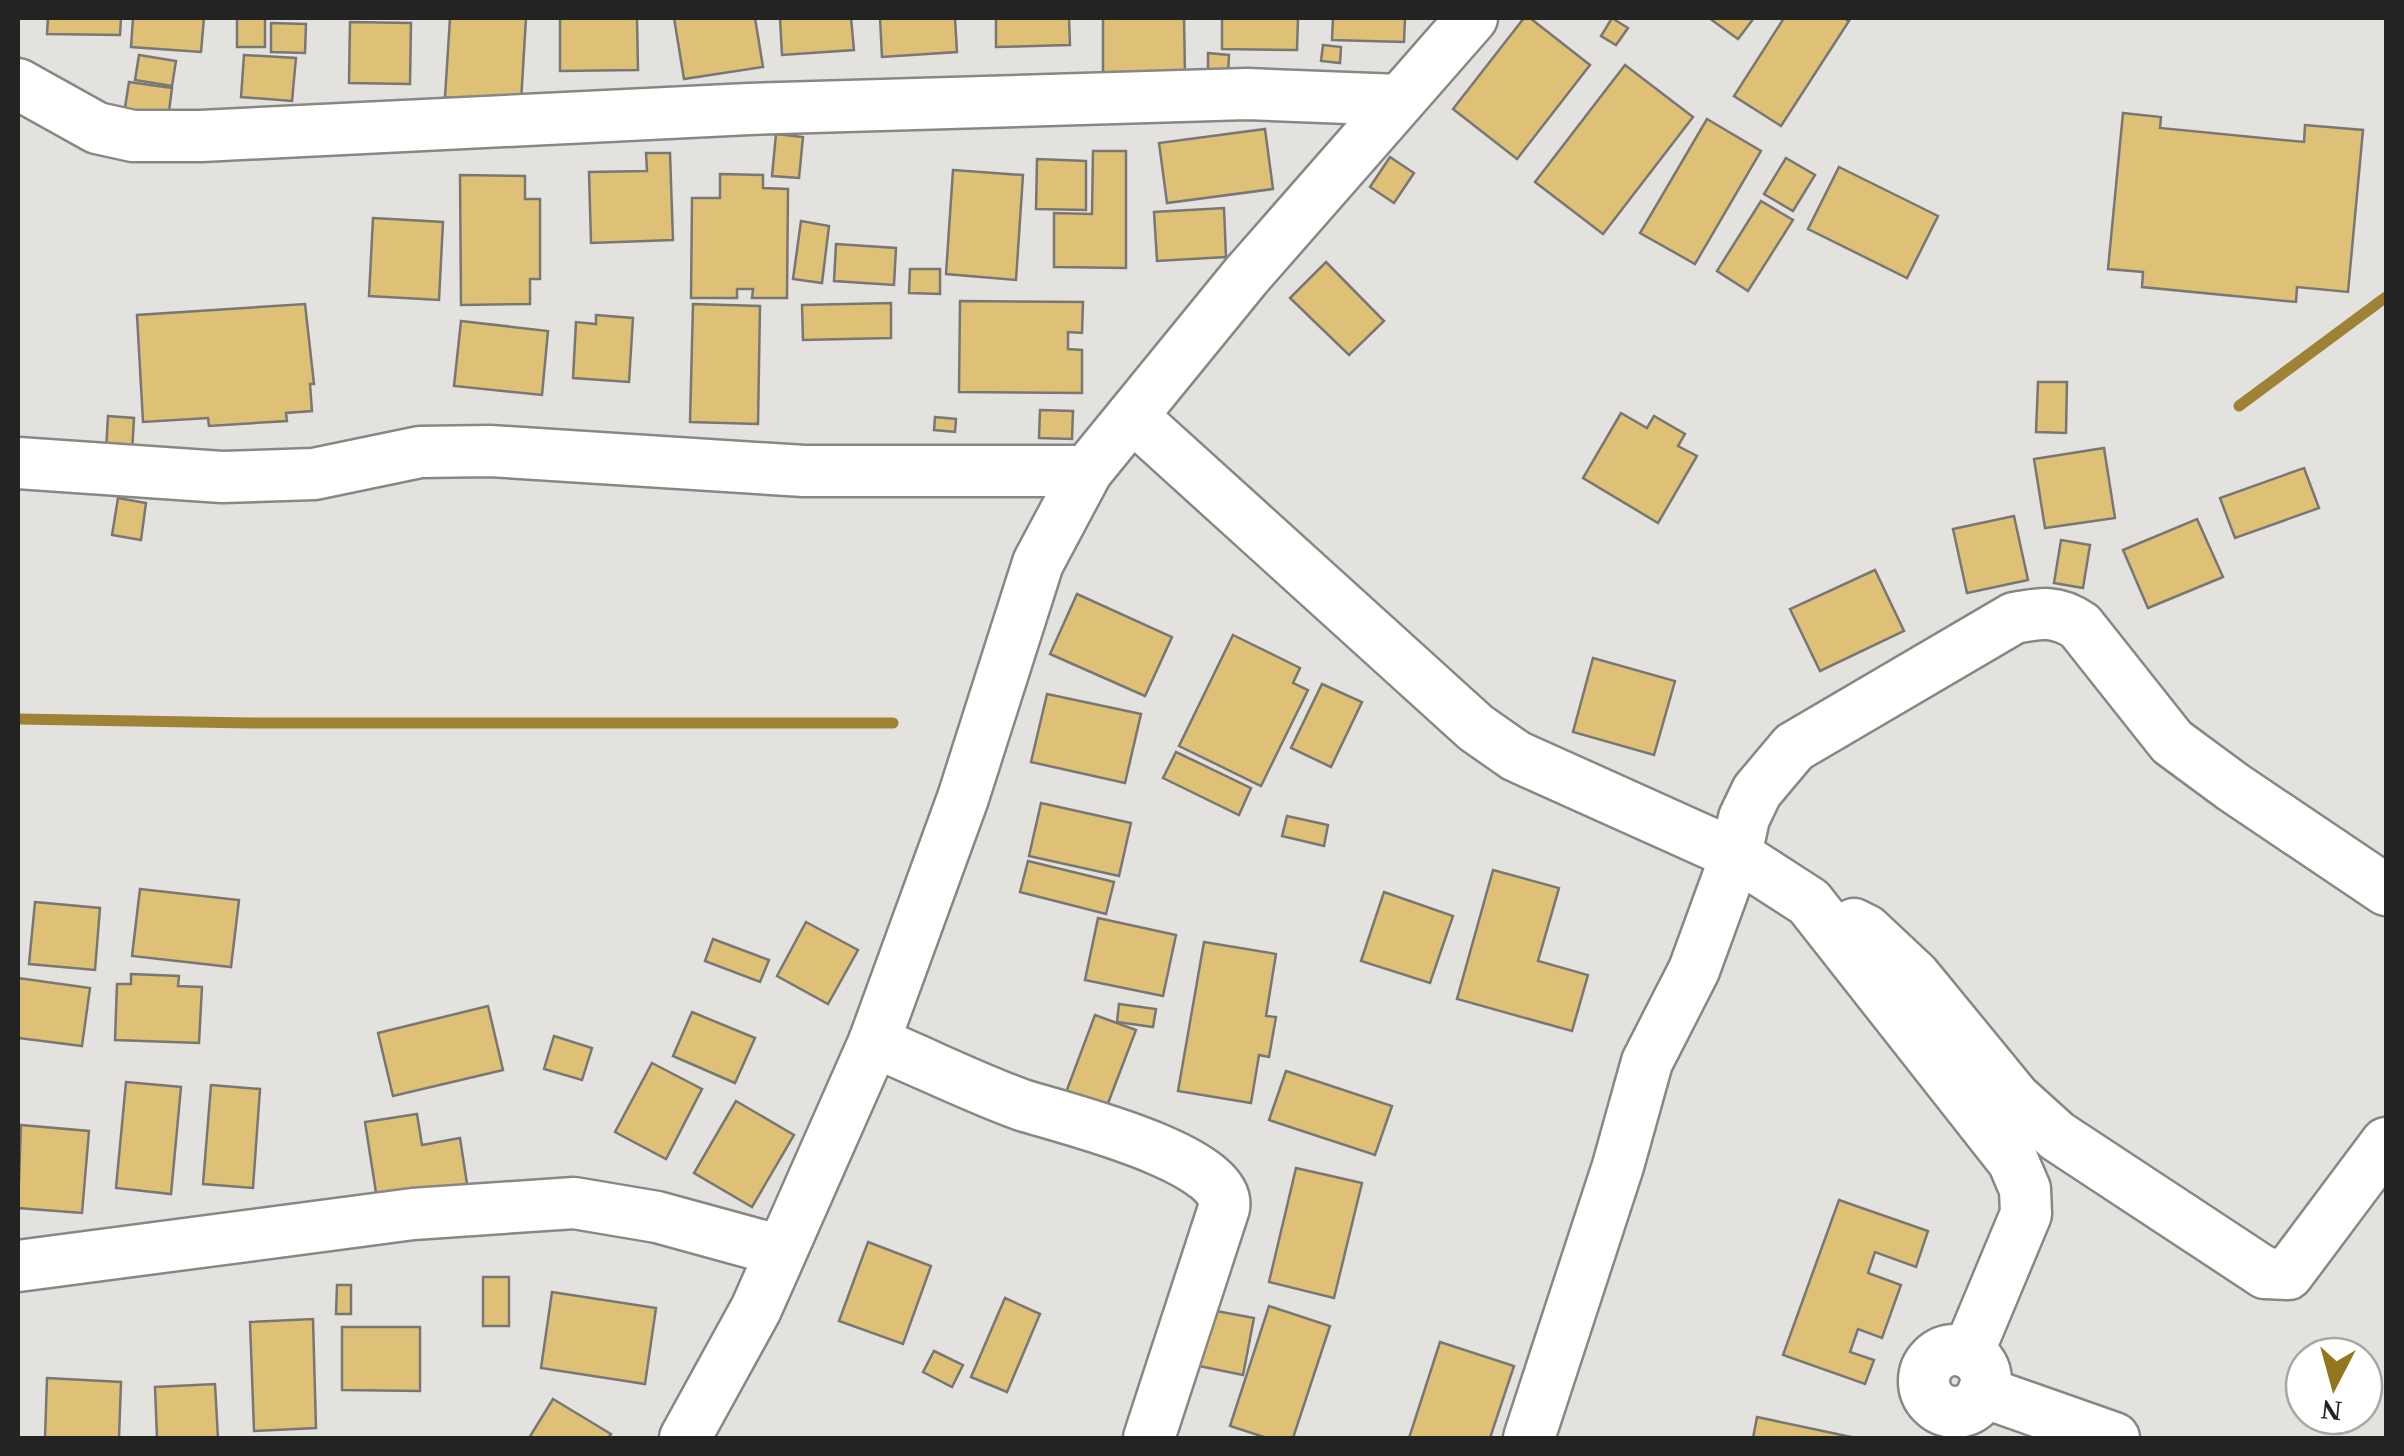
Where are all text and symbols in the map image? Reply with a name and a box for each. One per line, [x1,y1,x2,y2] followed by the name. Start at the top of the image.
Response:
[2284,1336,2384,1436] north arrow
[2320,1394,2343,1427] text: N

